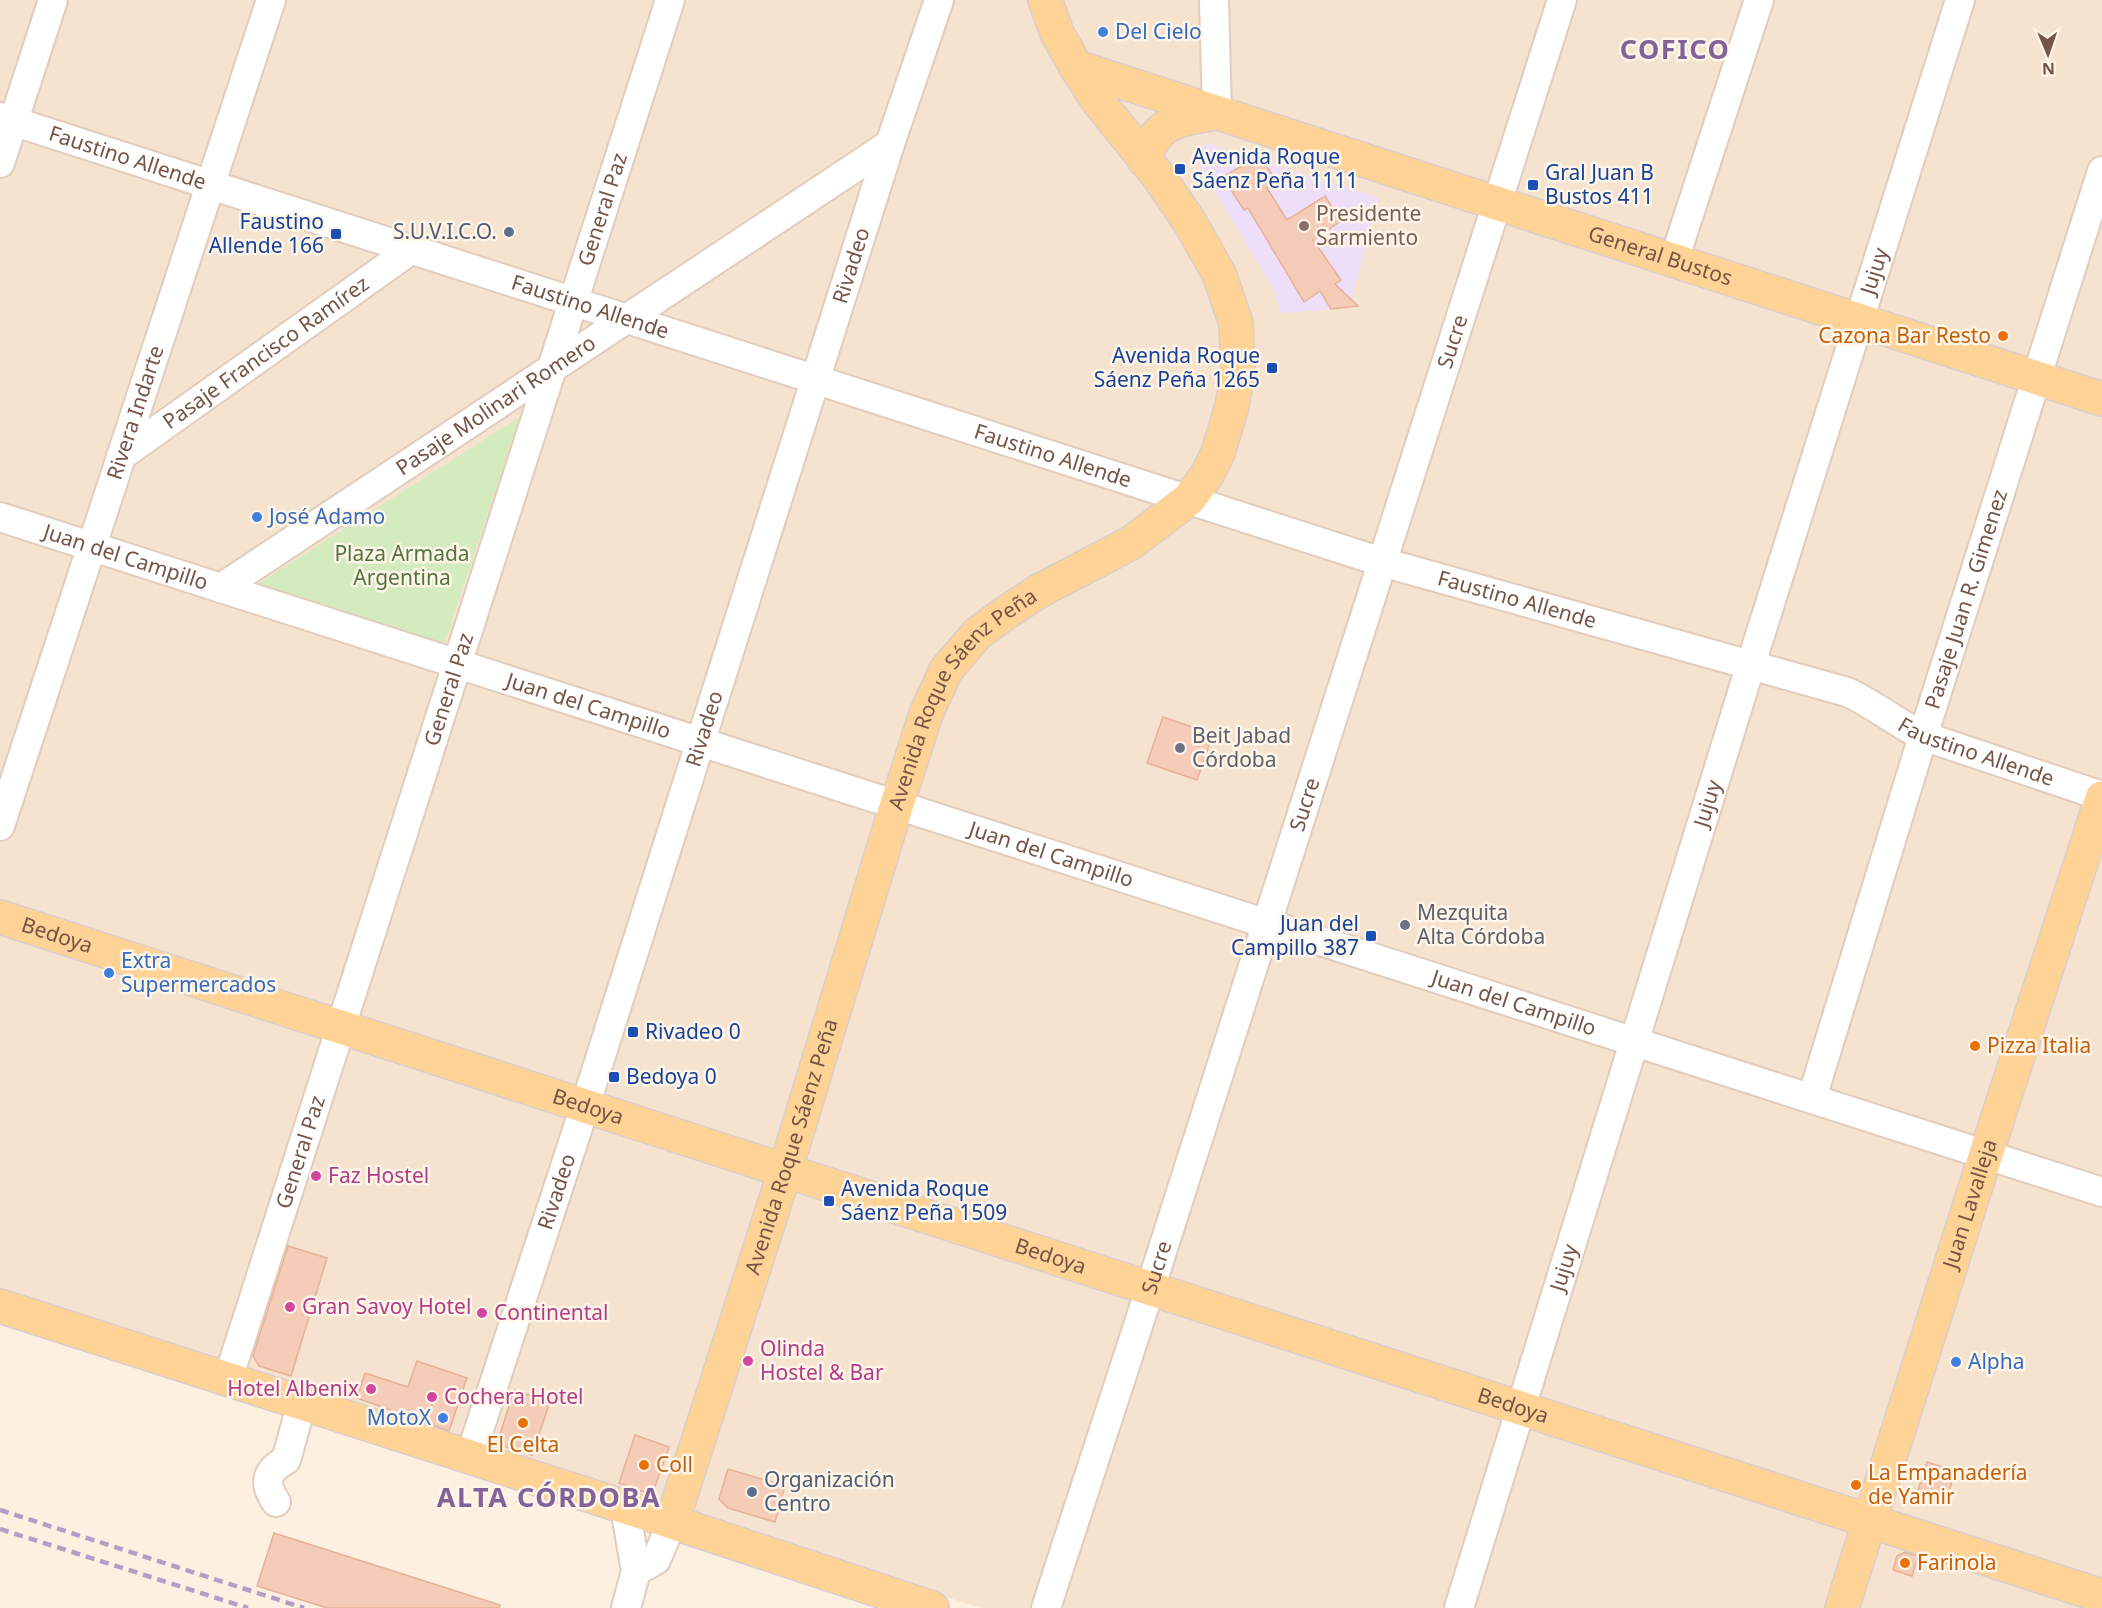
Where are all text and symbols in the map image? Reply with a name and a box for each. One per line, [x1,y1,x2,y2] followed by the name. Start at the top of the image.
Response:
[1115,17,1202,45] place label: Del Cielo
[2018,24,2078,84] north arrow
[1096,25,1110,39] marker: Del Cielo
[1620,30,1730,67] district label: COFICO
[2042,58,2055,80] text: N
[46,119,210,196] street label: Faustino Allende
[1192,142,1358,194] place label: Avenida Roque Sáenz Peña 1111
[571,149,633,269] street label: General Paz
[1545,158,1654,210] place label: Gral Juan B Bustos 411
[1173,162,1187,176] marker: Avenida Roque Sáenz Peña 1111
[1526,178,1540,192] marker: Gral Juan B Bustos 411
[1316,199,1421,251] place label: Presidente Sarmiento
[209,207,324,259] place label: Faustino Allende 166
[393,217,497,245] place label: S.U.V.I.C.O.
[1297,219,1311,233] marker: Presidente Sarmiento
[1585,219,1736,291] street label: General Bustos
[825,224,876,307] street label: Rivadeo
[502,225,516,239] marker: S.U.V.I.C.O.
[329,227,343,241] marker: Faustino Allende 166
[1853,244,1894,300] street label: Jujuy
[508,268,673,345] street label: Faustino Allende
[157,269,374,435] street label: Pasaje Francisco Ramírez
[1430,311,1473,372] street label: Sucre
[1818,321,1991,349] place label: Cazona Bar Resto
[390,328,601,481] street label: Pasaje Molinari Romero
[1996,329,2010,343] marker: Cazona Bar Resto
[1094,341,1260,393] place label: Avenida Roque Sáenz Peña 1265
[100,342,170,483] street label: Rivera Indarte
[1265,361,1279,375] marker: Avenida Roque Sáenz Peña 1265
[971,417,1135,493] street label: Faustino Allende
[1917,486,2013,712] street label: Pasaje Juan R. Gimenez
[267,502,385,530] place label: José Adamo
[250,510,264,524] marker: José Adamo
[38,516,212,596] street label: Juan del Campillo
[334,539,470,591] park label: Plaza Armada Argentina
[1435,563,1600,634] street label: Faustino Allende
[881,581,1042,813] street label: Avenida Roque Sáenz Peña
[417,629,479,749] street label: General Paz
[501,665,675,745] street label: Juan del Campillo
[678,687,729,770] street label: Rivadeo
[1893,710,2058,792] street label: Faustino Allende
[1192,721,1291,773] place label: Beit Jabad Córdoba
[1173,741,1187,755] marker: Beit Jabad Córdoba
[1282,774,1326,835] street label: Sucre
[1686,776,1727,832] street label: Jujuy
[964,813,1137,893] street label: Juan del Campillo
[1417,898,1545,950] place label: Mezquita Alta Córdoba
[1231,909,1359,961] place label: Juan del Campillo 387
[18,910,97,959] street label: Bedoya
[1398,918,1412,932] marker: Mezquita Alta Córdoba
[1364,929,1378,943] marker: Juan del Campillo 387
[121,946,276,998] place label: Extra Supermercados
[1426,962,1600,1042] street label: Juan del Campillo
[102,966,116,980] marker: Extra Supermercados
[738,1015,844,1278] street label: Avenida Roque Sáenz Peña
[645,1017,741,1045] place label: Rivadeo 0
[626,1025,640,1039] marker: Rivadeo 0
[1987,1031,2091,1059] place label: Pizza Italia
[1968,1039,1982,1053] marker: Pizza Italia
[626,1062,717,1090] place label: Bedoya 0
[607,1070,621,1084] marker: Bedoya 0
[549,1081,628,1131] street label: Bedoya
[268,1092,331,1212] street label: General Paz
[1935,1135,2003,1274] street label: Juan Lavalleja
[530,1150,581,1233] street label: Rivadeo
[328,1161,429,1189] place label: Faz Hostel
[309,1169,323,1183] marker: Faz Hostel
[841,1174,1007,1226] place label: Avenida Roque Sáenz Peña 1509
[822,1194,836,1208] marker: Avenida Roque Sáenz Peña 1509
[1012,1231,1090,1280] street label: Bedoya
[1134,1237,1178,1298] street label: Sucre
[1542,1240,1584,1297] street label: Jujuy
[302,1292,471,1320] place label: Gran Savoy Hotel
[494,1298,609,1326] place label: Continental
[283,1300,297,1314] marker: Gran Savoy Hotel
[475,1306,489,1320] marker: Continental
[760,1334,884,1386] place label: Olinda Hostel & Bar
[1968,1347,2025,1375] place label: Alpha
[741,1354,755,1368] marker: Olinda Hostel & Bar
[1949,1355,1963,1369] marker: Alpha
[227,1374,359,1402] place label: Hotel Albenix
[1474,1380,1552,1429] street label: Bedoya
[364,1382,378,1396] marker: Hotel Albenix
[444,1382,583,1410] place label: Cochera Hotel
[425,1390,439,1404] marker: Cochera Hotel
[367,1403,432,1431] place label: MotoX
[436,1411,450,1425] marker: MotoX
[516,1416,530,1430] marker: El Celta
[487,1430,559,1458] place label: El Celta
[656,1450,693,1478] place label: Coll
[637,1458,651,1472] marker: Coll
[1868,1458,2028,1510] place label: La Empanadería de Yamir
[764,1465,895,1517] place label: Organización Centro
[437,1478,661,1515] district label: ALTA CÓRDOBA
[1849,1478,1863,1492] marker: La Empanadería de Yamir
[745,1485,759,1499] marker: Organización Centro
[1917,1548,1997,1576] place label: Farinola
[1898,1556,1912,1570] marker: Farinola

